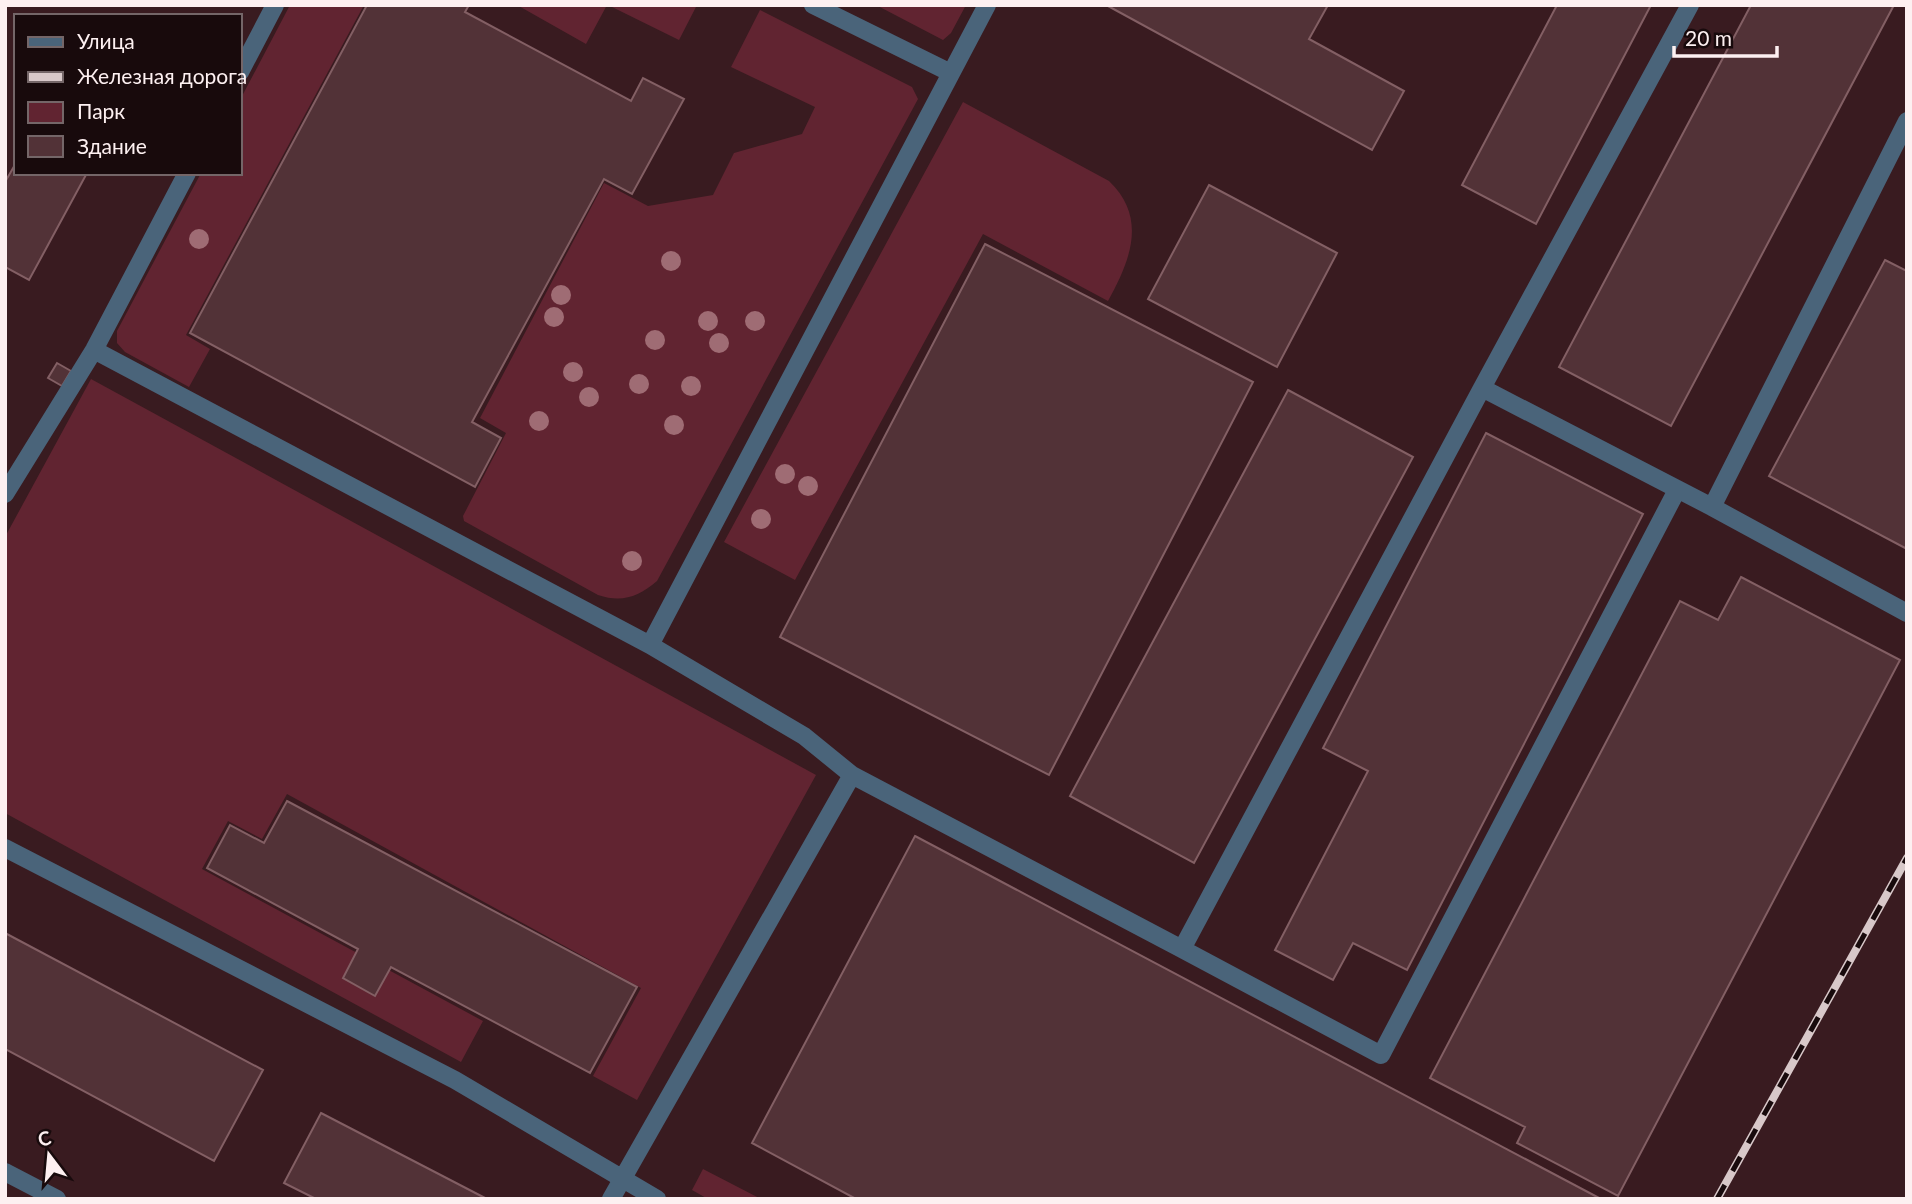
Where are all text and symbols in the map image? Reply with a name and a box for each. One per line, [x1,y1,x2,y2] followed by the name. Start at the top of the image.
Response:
[14,14,242,175] legend
[1674,14,1777,58] scale bar
[1685,25,1732,50] text: 20 m
[77,28,135,53] text: Улица
[77,63,247,88] text: Железная дорога
[77,98,125,123] text: Парк
[77,133,147,158] text: Здание
[14,1120,84,1190] north arrow
[35,1125,54,1151] text: С

